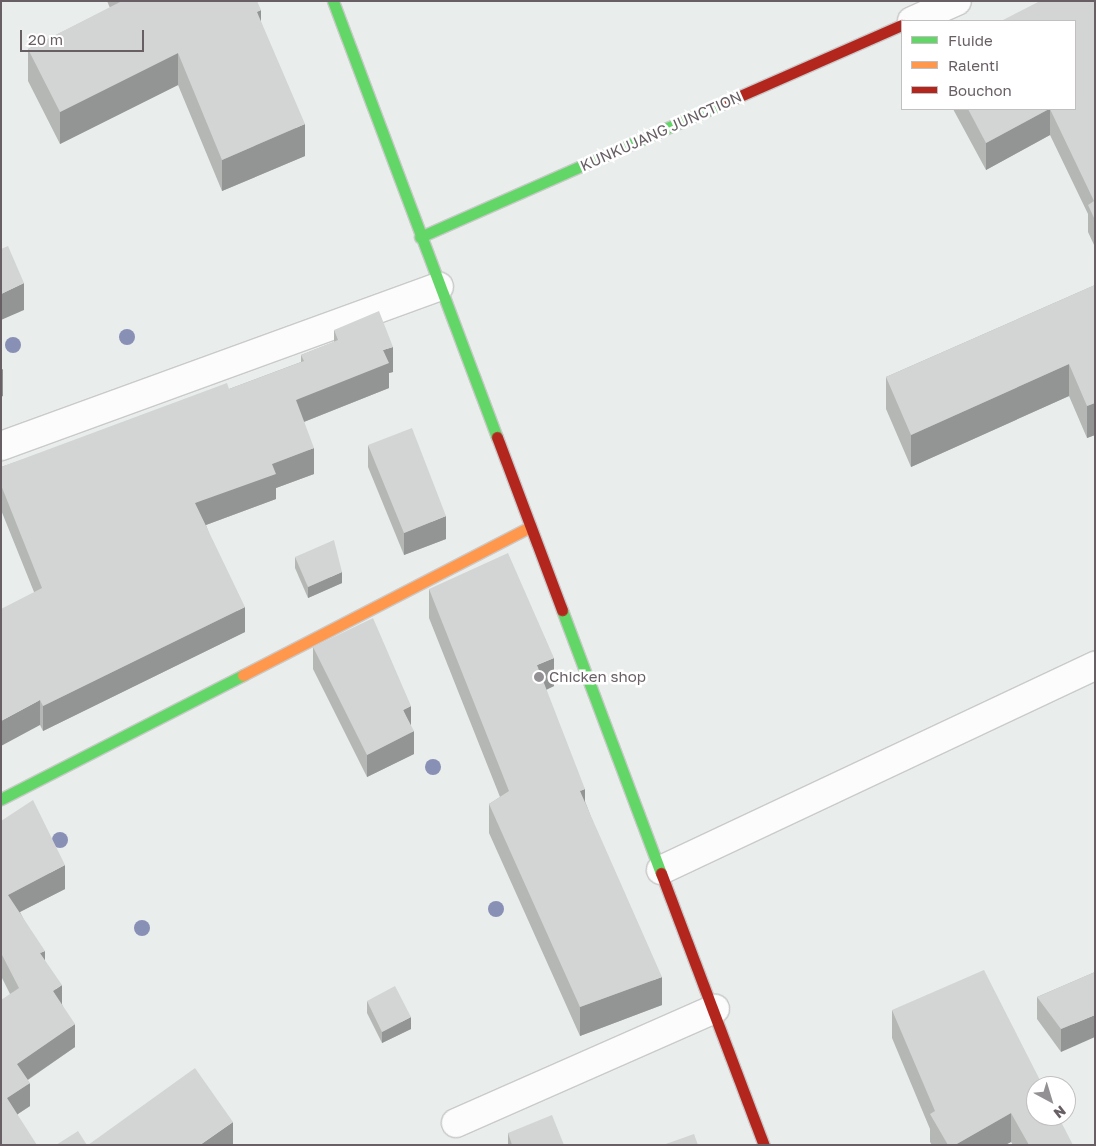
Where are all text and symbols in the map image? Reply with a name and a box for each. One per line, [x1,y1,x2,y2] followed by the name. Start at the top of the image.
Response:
[22,20,146,52] scale bar
[901,20,1076,110] legend
[28,30,63,48] text: 20 m
[948,31,993,49] text: Fluide
[948,56,999,74] text: Ralenti
[948,81,1012,99] text: Bouchon
[578,87,744,175] street label: KUNKUJANG JUNCTION
[549,668,646,686] place label: Chicken shop
[533,671,545,683] marker: Chicken shop
[1026,1076,1076,1126] north arrow
[1051,1102,1070,1122] text: N

